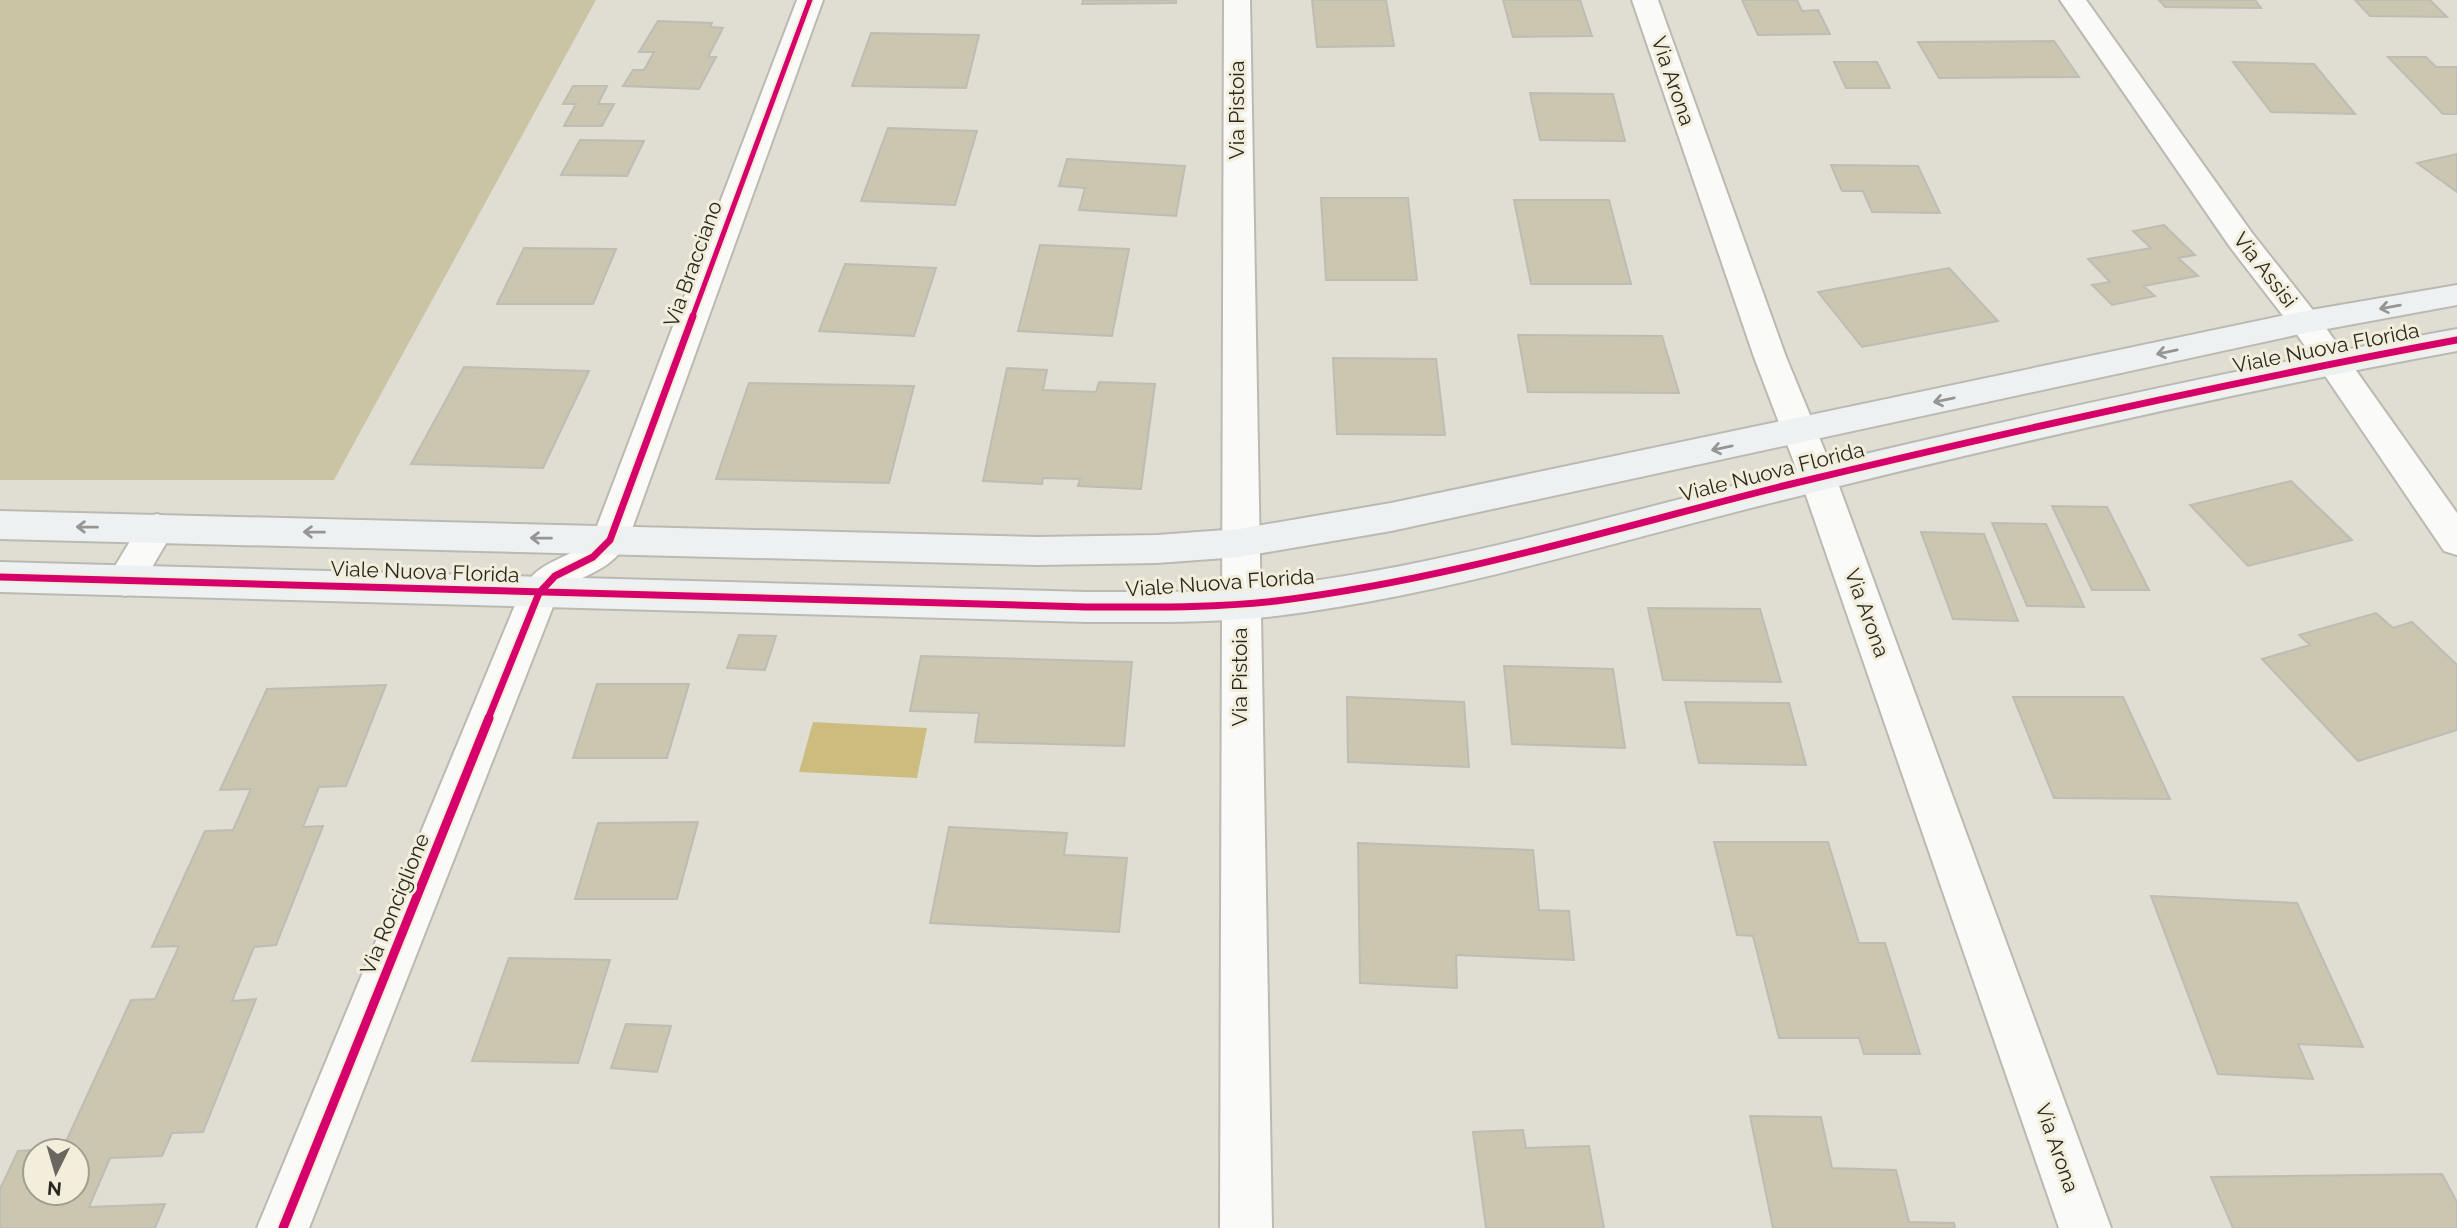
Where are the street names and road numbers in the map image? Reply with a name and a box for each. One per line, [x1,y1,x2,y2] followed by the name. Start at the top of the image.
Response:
[1647,33,1700,129] street label: Via Arona
[1224,61,1249,159] street label: Via Pistoia
[658,197,727,330] street label: Via Bracciano
[2228,227,2303,312] street label: Via Assisi
[2231,317,2421,378] street label: Viale Nuova Florida
[1677,436,1867,507] street label: Viale Nuova Florida
[330,556,520,587] street label: Viale Nuova Florida
[1125,563,1315,602] street label: Viale Nuova Florida
[1840,565,1895,661] street label: Via Arona
[1227,628,1252,726] street label: Via Pistoia
[355,830,434,978] street label: Via Ronciglione
[2031,1100,2084,1196] street label: Via Arona

